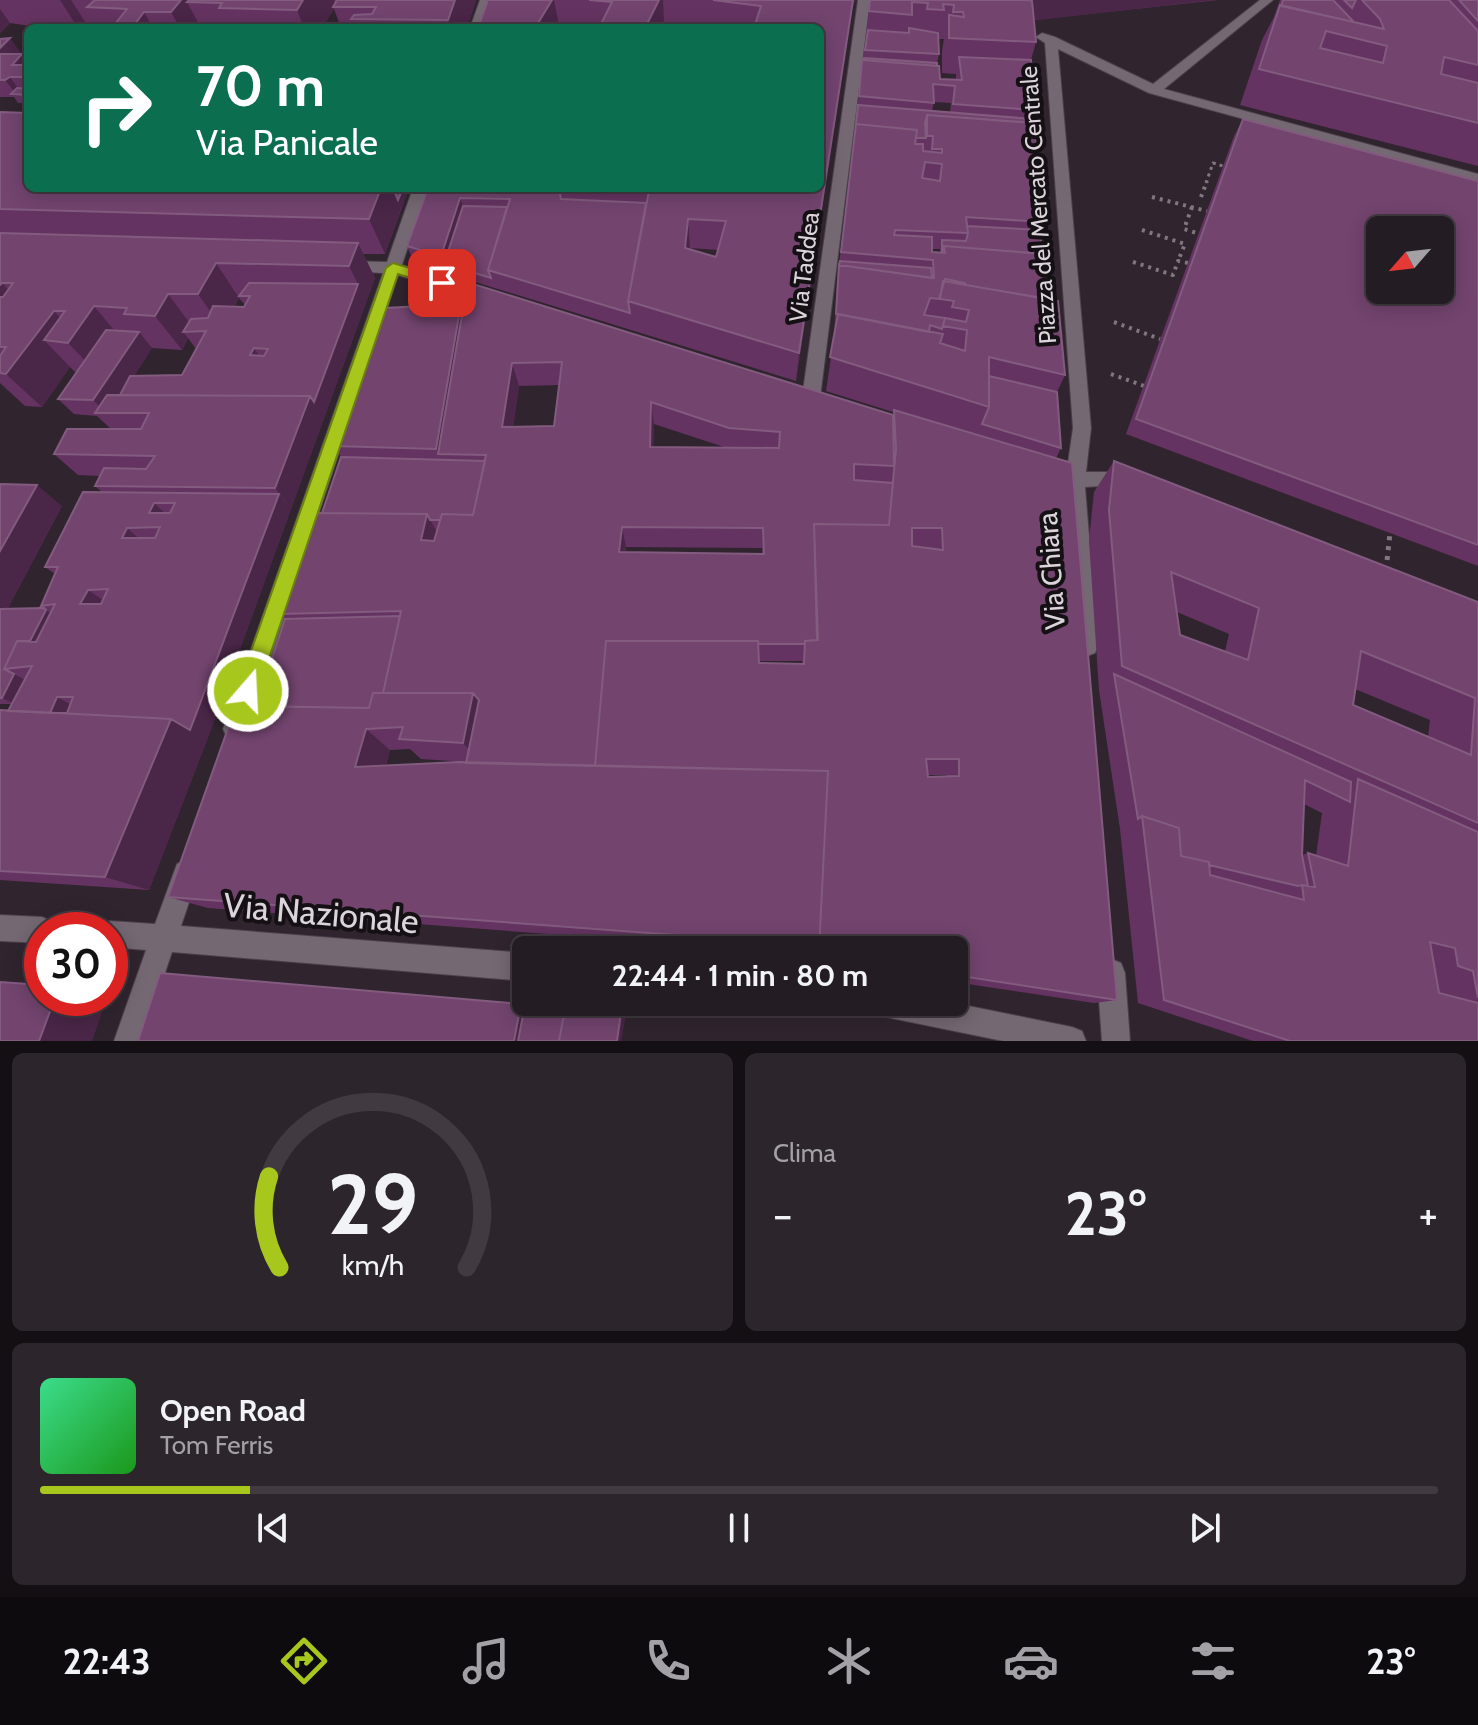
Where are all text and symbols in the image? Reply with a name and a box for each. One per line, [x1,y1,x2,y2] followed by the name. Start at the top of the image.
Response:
[196,52,325,120] text: 70 m
[64,56,168,160] icon: right
[1014,65,1062,345] street label: Piazza del Mercato Centrale
[196,120,378,164] text: Via Panicale
[783,210,825,324] street label: Via Taddea
[1366,216,1454,304] north arrow
[1366,216,1454,304] map controls
[408,249,476,317] pin
[420,261,464,305] icon: arrive
[1030,510,1072,631] street label: Via Chiara
[206,649,290,733] position arrow
[222,884,420,942] street label: Via Nazionale
[24,912,128,1016] speed limit sign: 30
[612,957,868,994] text: 22:44 · 1 min · 80 m
[773,1137,836,1169] text: Clima
[327,1154,418,1255] text: 29
[1065,1177,1146,1250] text: 23°
[773,1188,792,1241] text: −
[1419,1188,1438,1241] text: +
[341,1247,404,1282] text: km/h
[160,1392,306,1429] text: Open Road
[160,1429,273,1461] text: Tom Ferris
[251,1506,295,1550] icon: previous
[717,1506,761,1550] icon: pause
[1183,1506,1227,1550] icon: next
[276,1633,332,1689] icon: directions
[458,1633,514,1689] icon: music
[640,1633,696,1689] icon: phone
[821,1633,877,1689] icon: climate
[1003,1633,1059,1689] icon: car
[1185,1633,1241,1689] icon: filters
[63,1639,151,1683] text: 22:43
[1366,1639,1415,1683] text: 23°

